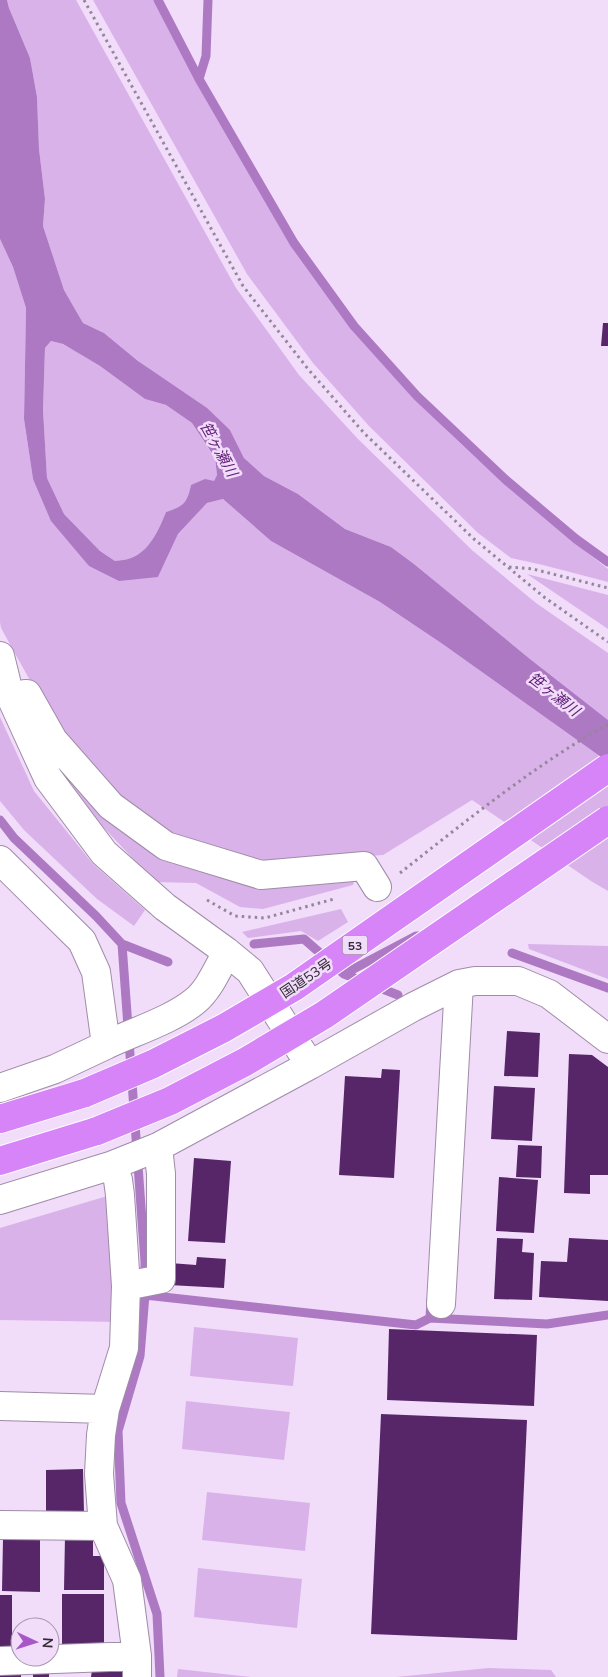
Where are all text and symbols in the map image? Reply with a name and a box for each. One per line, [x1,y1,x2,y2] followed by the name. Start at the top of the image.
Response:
[196,418,243,482] water label: 笹ヶ瀬川
[525,668,585,721] water label: 笹ヶ瀬川
[342,936,368,954] road number: 53
[277,954,335,1002] street label: 国道53号
[10,1617,60,1667] north arrow
[39,1637,57,1649] text: N

